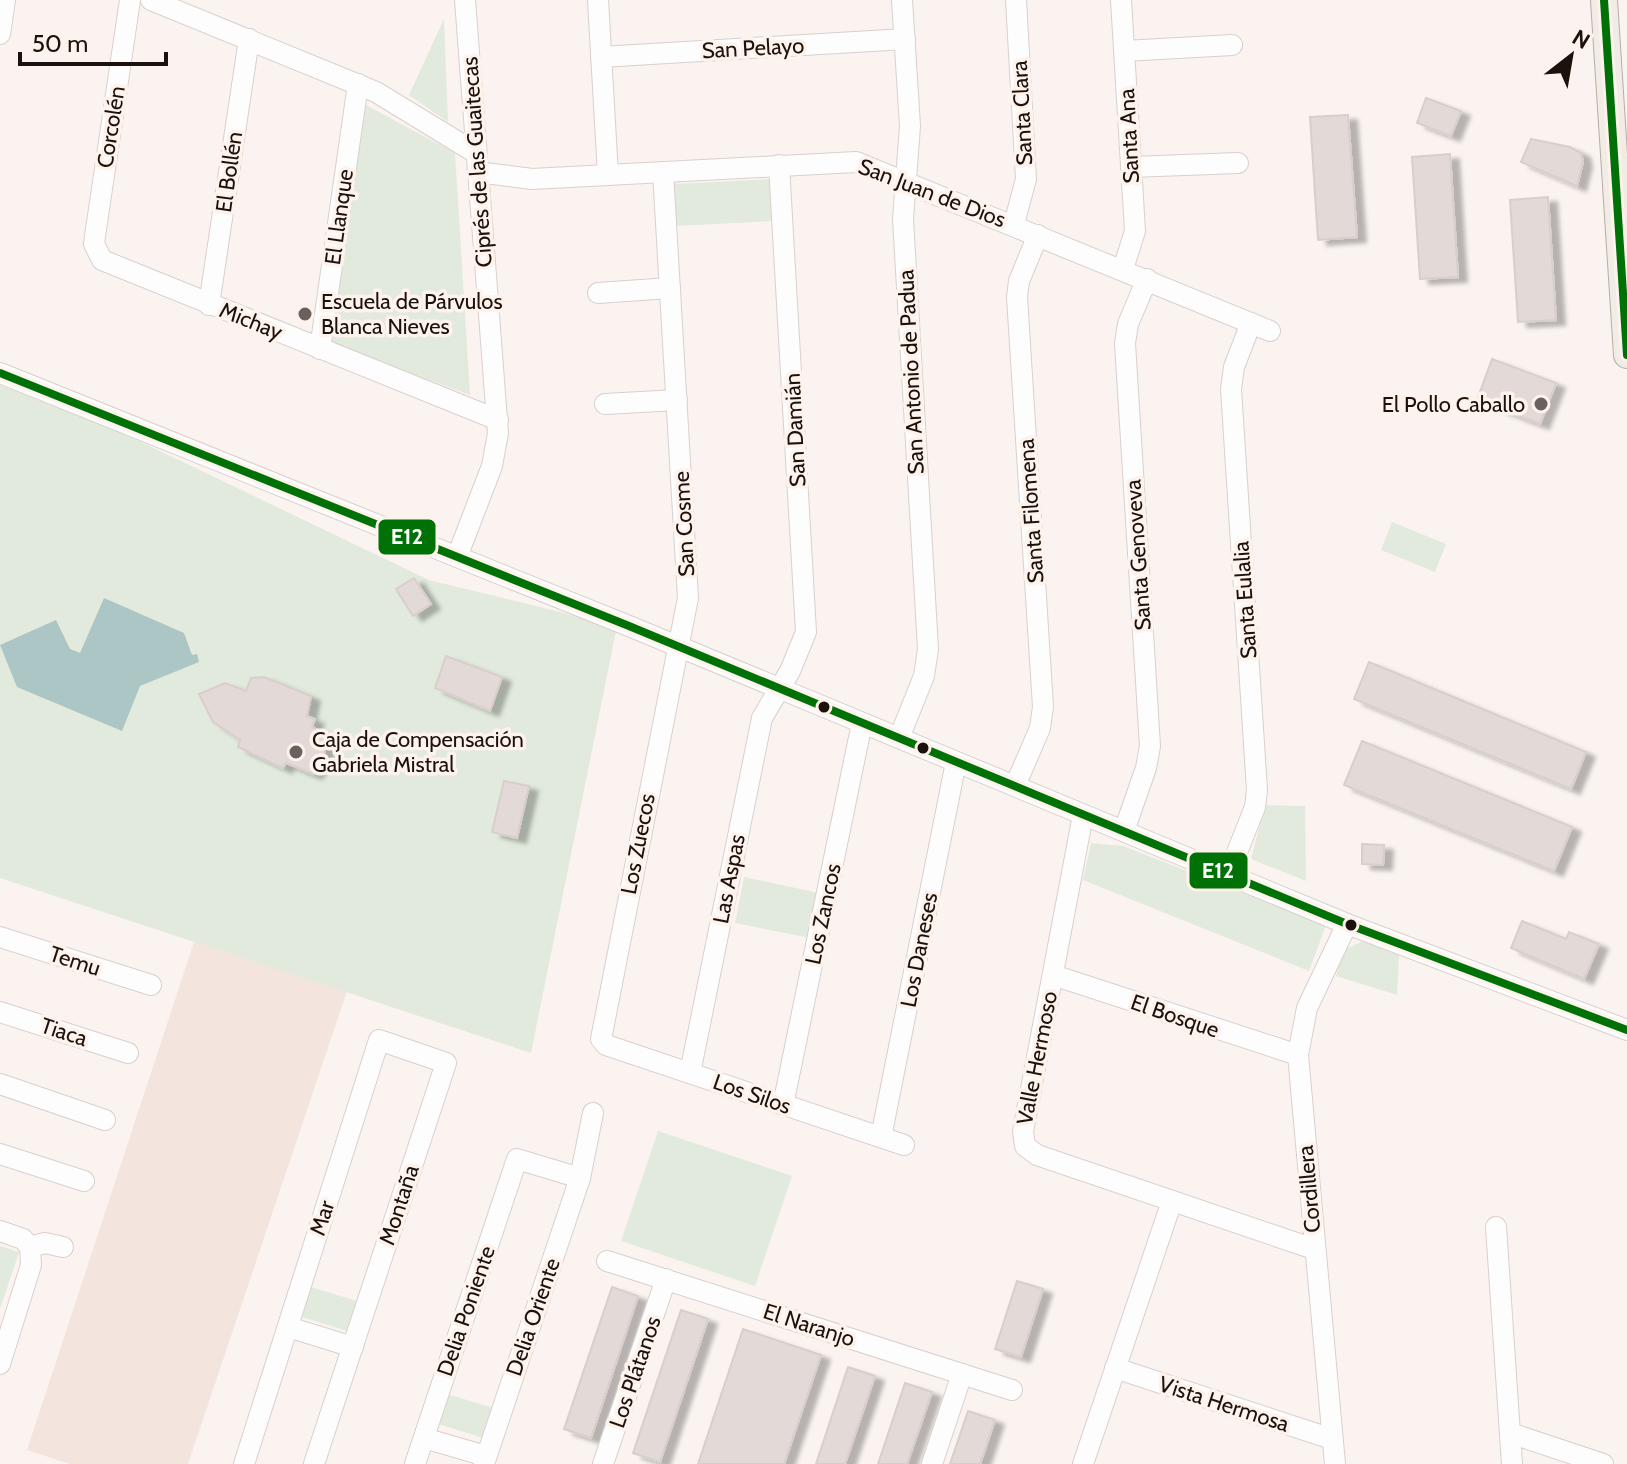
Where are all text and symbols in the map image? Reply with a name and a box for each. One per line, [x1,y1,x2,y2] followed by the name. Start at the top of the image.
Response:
[20,16,166,66] scale bar
[1531,16,1611,96] north arrow
[1567,24,1595,55] text: N
[32,29,88,58] text: 50 m
[701,32,805,64] street label: San Pelayo
[456,56,498,268] street label: Ciprés de las Guaitecas
[1006,59,1038,166] street label: Santa Clara
[91,84,131,170] street label: Corcolén
[1113,87,1145,184] street label: Santa Ana
[210,130,248,214] street label: El Bollén
[855,153,1009,233] street label: San Juan de Dios
[319,167,359,267] street label: El Llanque
[892,268,930,475] street label: San Antonio de Padua
[321,288,503,340] place label: Escuela de Párvulos Blanca Nieves
[216,296,286,346] street label: Michay
[296,305,314,323] marker: Escuela de Párvulos Blanca Nieves
[779,372,811,488] street label: San Damián
[1382,391,1525,418] place label: El Pollo Caballo
[1532,395,1550,413] marker: El Pollo Caballo
[1012,437,1050,584] street label: Santa Filomena
[668,471,700,577] street label: San Cosme
[1119,478,1157,632] street label: Santa Genoveva
[377,518,437,556] line badge: E12
[391,523,423,550] text: E12
[1227,540,1263,660] street label: Santa Eulalia
[816,699,832,715] unlabelled marker
[312,726,524,778] place label: Caja de Compensación Gabriela Mistral
[915,740,931,756] unlabelled marker
[287,743,305,761] marker: Caja de Compensación Gabriela Mistral
[615,791,661,897] street label: Los Zuecos
[707,832,751,926] street label: Las Aspas
[1188,851,1249,890] line badge: E12
[1202,857,1234,884] text: E12
[799,861,847,967] street label: Los Zancos
[895,890,943,1010] street label: Los Daneses
[1343,917,1359,933] unlabelled marker
[46,940,104,982] street label: Temu
[1127,988,1223,1044] street label: El Bosque
[1011,989,1063,1127] street label: Valle Hermoso
[37,1012,91,1052] street label: Tiaca
[709,1068,795,1120] street label: Los Silos
[1292,1144,1326,1234] street label: Cordillera
[373,1161,425,1248] street label: Montaña
[304,1197,340,1239] street label: Mar
[431,1242,501,1380] street label: Delia Poniente
[500,1255,566,1379] street label: Delia Oriente
[760,1298,858,1352] street label: El Naranjo
[603,1313,667,1431] street label: Los Plátanos
[1155,1370,1293,1438] street label: Vista Hermosa

